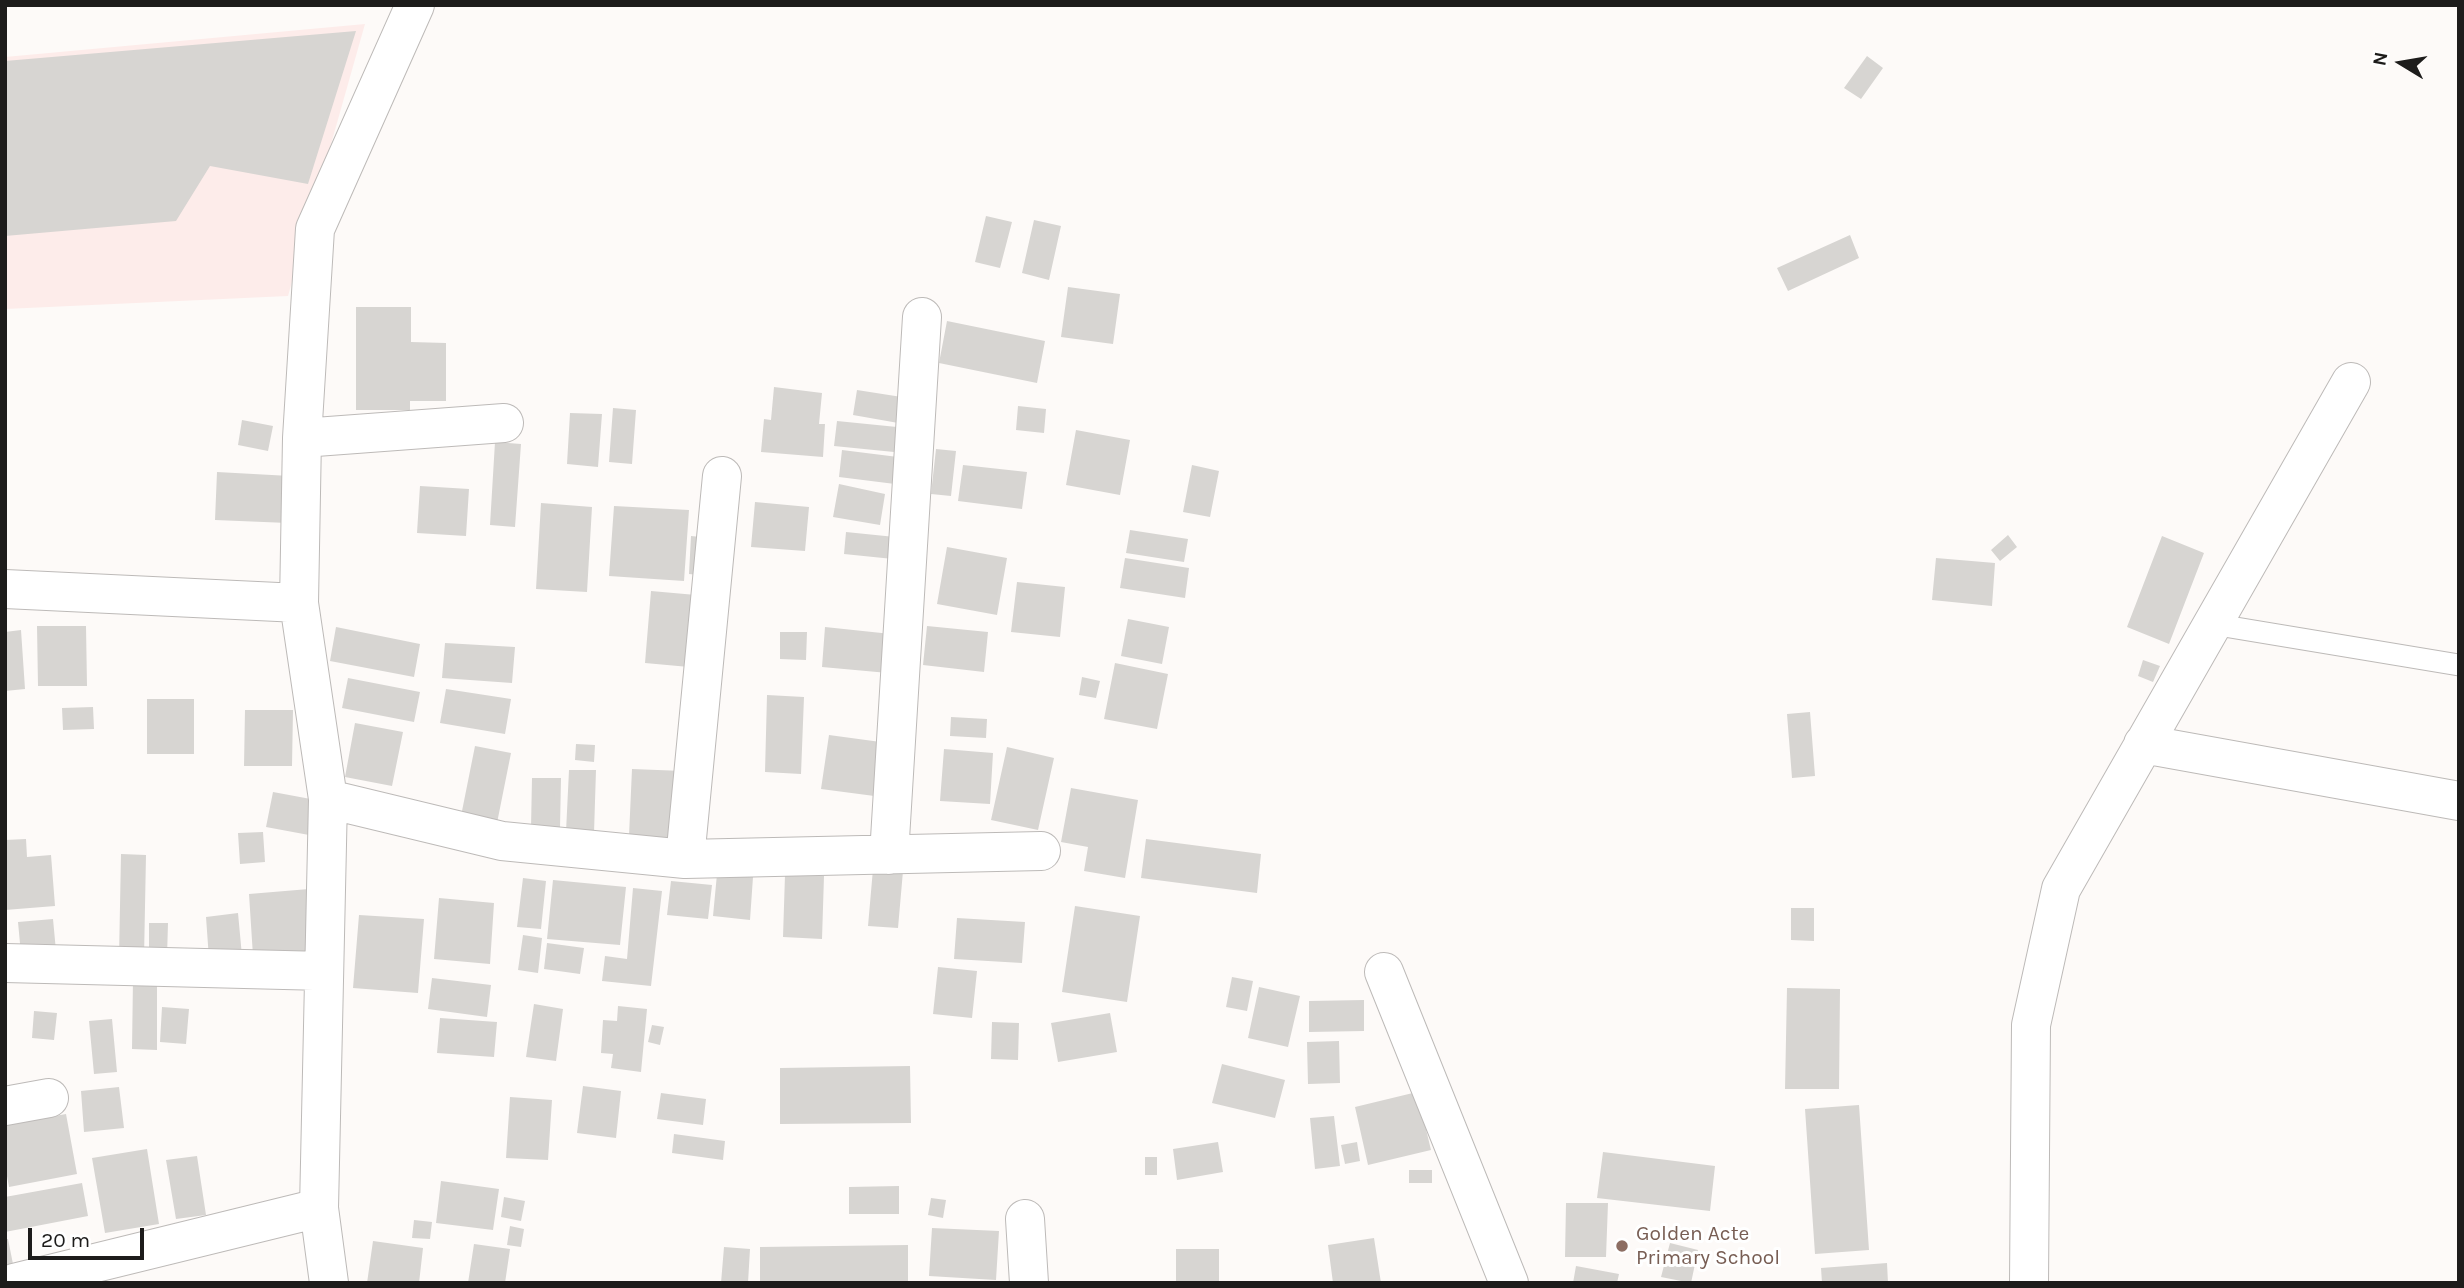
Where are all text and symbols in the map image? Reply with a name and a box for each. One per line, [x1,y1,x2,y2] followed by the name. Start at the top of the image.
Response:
[2366,28,2436,98] north arrow
[2368,50,2392,68] text: N
[32,1214,147,1258] scale bar
[1636,1221,1780,1271] place label: Golden Acte Primary School
[41,1228,90,1252] text: 20 m
[1614,1238,1630,1254] marker: Golden Acte Primary School

